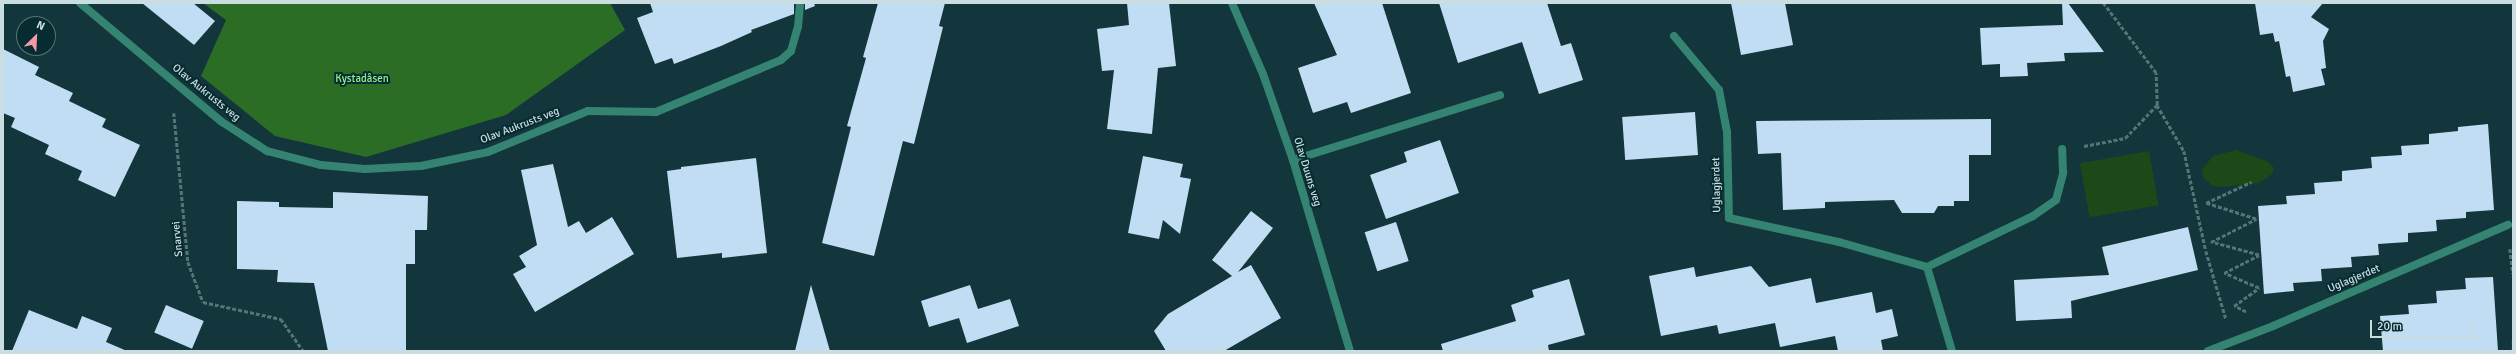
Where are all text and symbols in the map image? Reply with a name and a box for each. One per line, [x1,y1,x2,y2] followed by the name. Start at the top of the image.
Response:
[16,16,56,56] north arrow
[35,18,47,33] text: N
[169,62,243,124] street label: Olav Aukrusts veg
[335,72,389,86] park label: Kystadåsen
[479,105,561,147] street label: Olav Aukrusts veg
[1290,136,1324,208] street label: Olav Duuns veg
[1710,157,1724,213] street label: Uglagjerdet
[170,221,186,257] street label: Snarvei
[2326,262,2382,296] street label: Uglagjerdet
[2372,312,2477,338] scale bar
[2377,319,2402,334] text: 20 m

